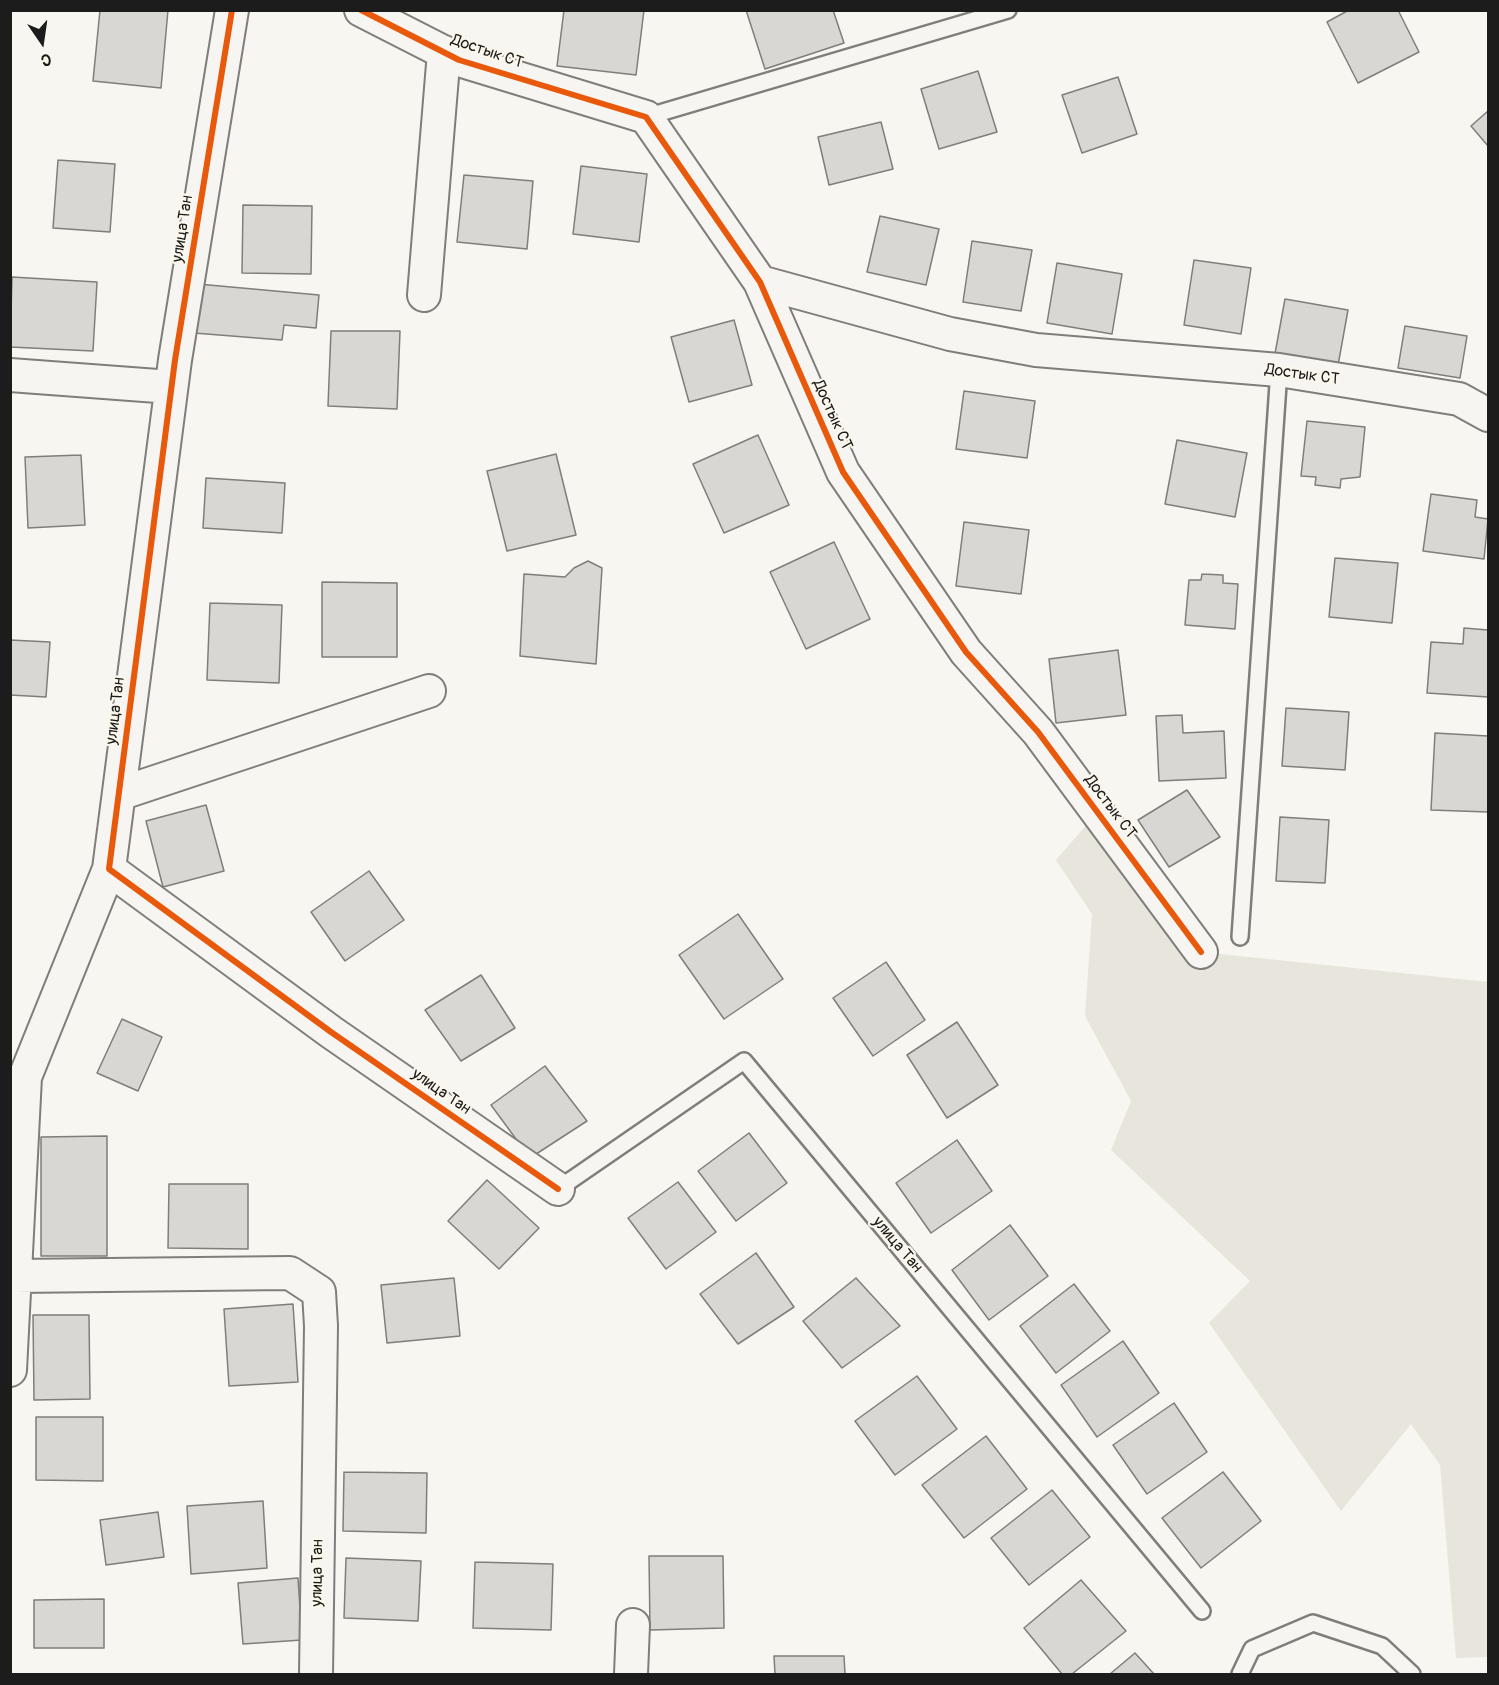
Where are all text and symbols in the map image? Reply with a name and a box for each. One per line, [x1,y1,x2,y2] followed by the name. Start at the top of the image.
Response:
[12,12,72,72] north arrow
[449,31,525,73] street label: Достык СТ
[39,49,53,70] text: С
[168,194,198,264] street label: улица Тан
[1264,360,1340,390] street label: Достык СТ
[808,377,856,453] street label: Достык СТ
[102,676,130,746] street label: улица Тан
[1080,771,1140,843] street label: Достык СТ
[408,1065,474,1119] street label: улица Тан
[868,1213,926,1277] street label: улица Тан
[308,1539,328,1607] street label: улица Тан

